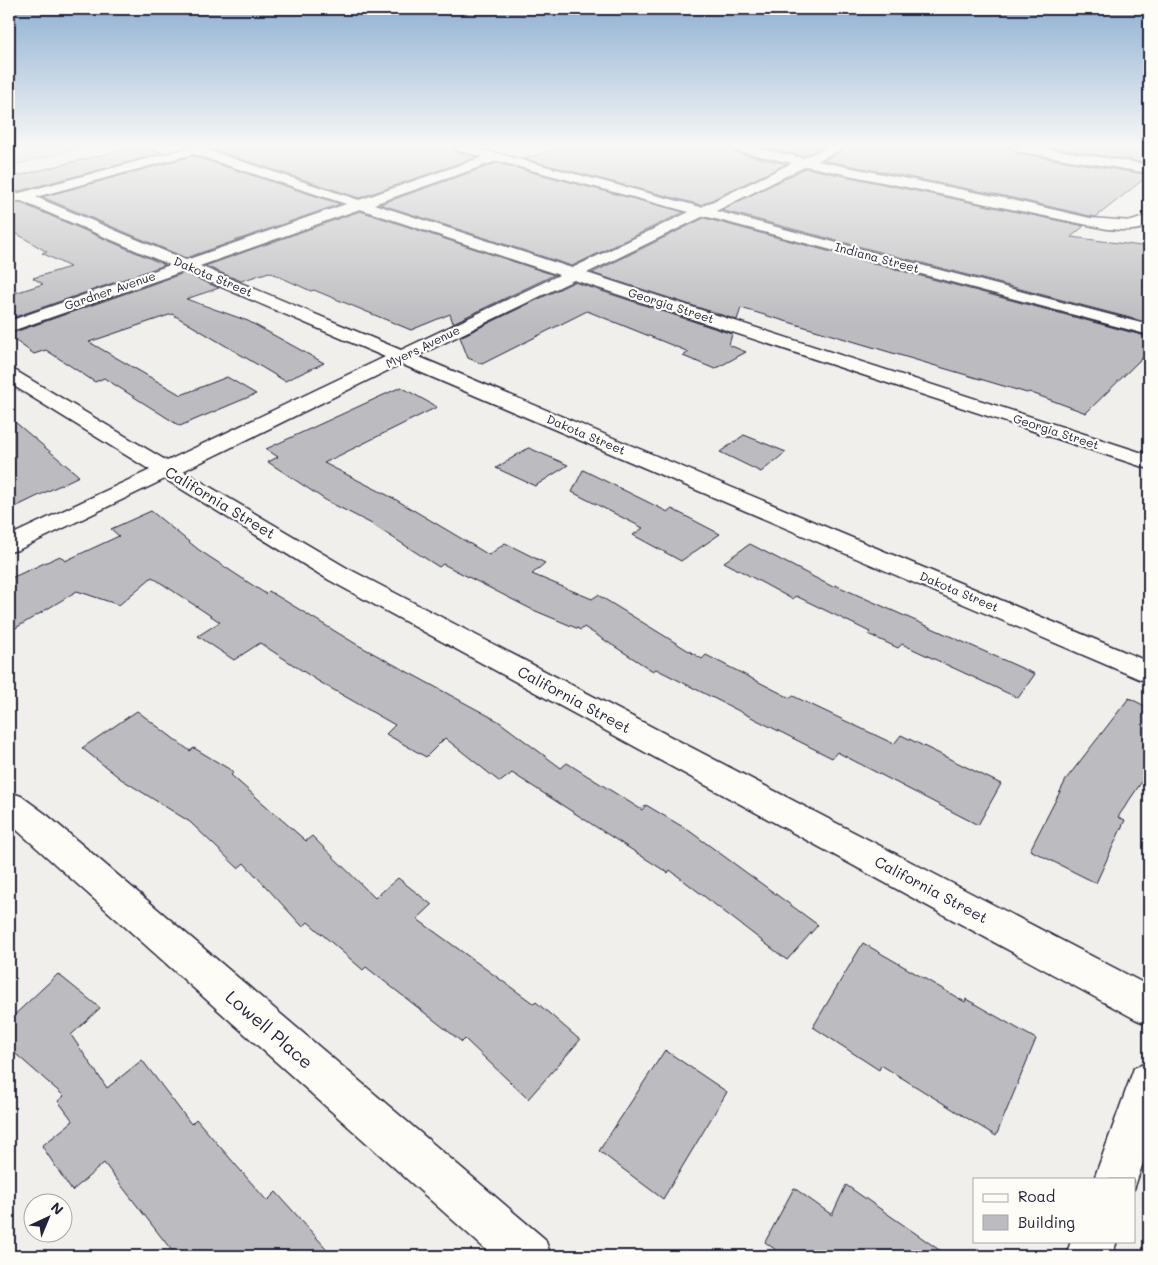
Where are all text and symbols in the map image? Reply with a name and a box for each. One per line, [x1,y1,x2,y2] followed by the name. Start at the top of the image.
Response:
[833,238,921,276] street label: Indiana Street
[172,252,255,300] street label: Dakota Street
[62,267,157,313] street label: Gardner Avenue
[626,284,716,327] street label: Georgia Street
[383,321,462,371] street label: Myers Avenue
[545,410,628,458] street label: Dakota Street
[1011,410,1101,453] street label: Georgia Street
[162,461,279,543] street label: California Street
[918,567,1001,615] street label: Dakota Street
[514,661,635,737] street label: California Street
[871,851,992,927] street label: California Street
[221,985,318,1074] street label: Lowell Place
[973,1178,1136,1242] legend
[1018,1186,1055,1206] text: Road
[22,1192,72,1242] north arrow
[47,1198,68,1219] text: N
[1018,1212,1075,1232] text: Building

